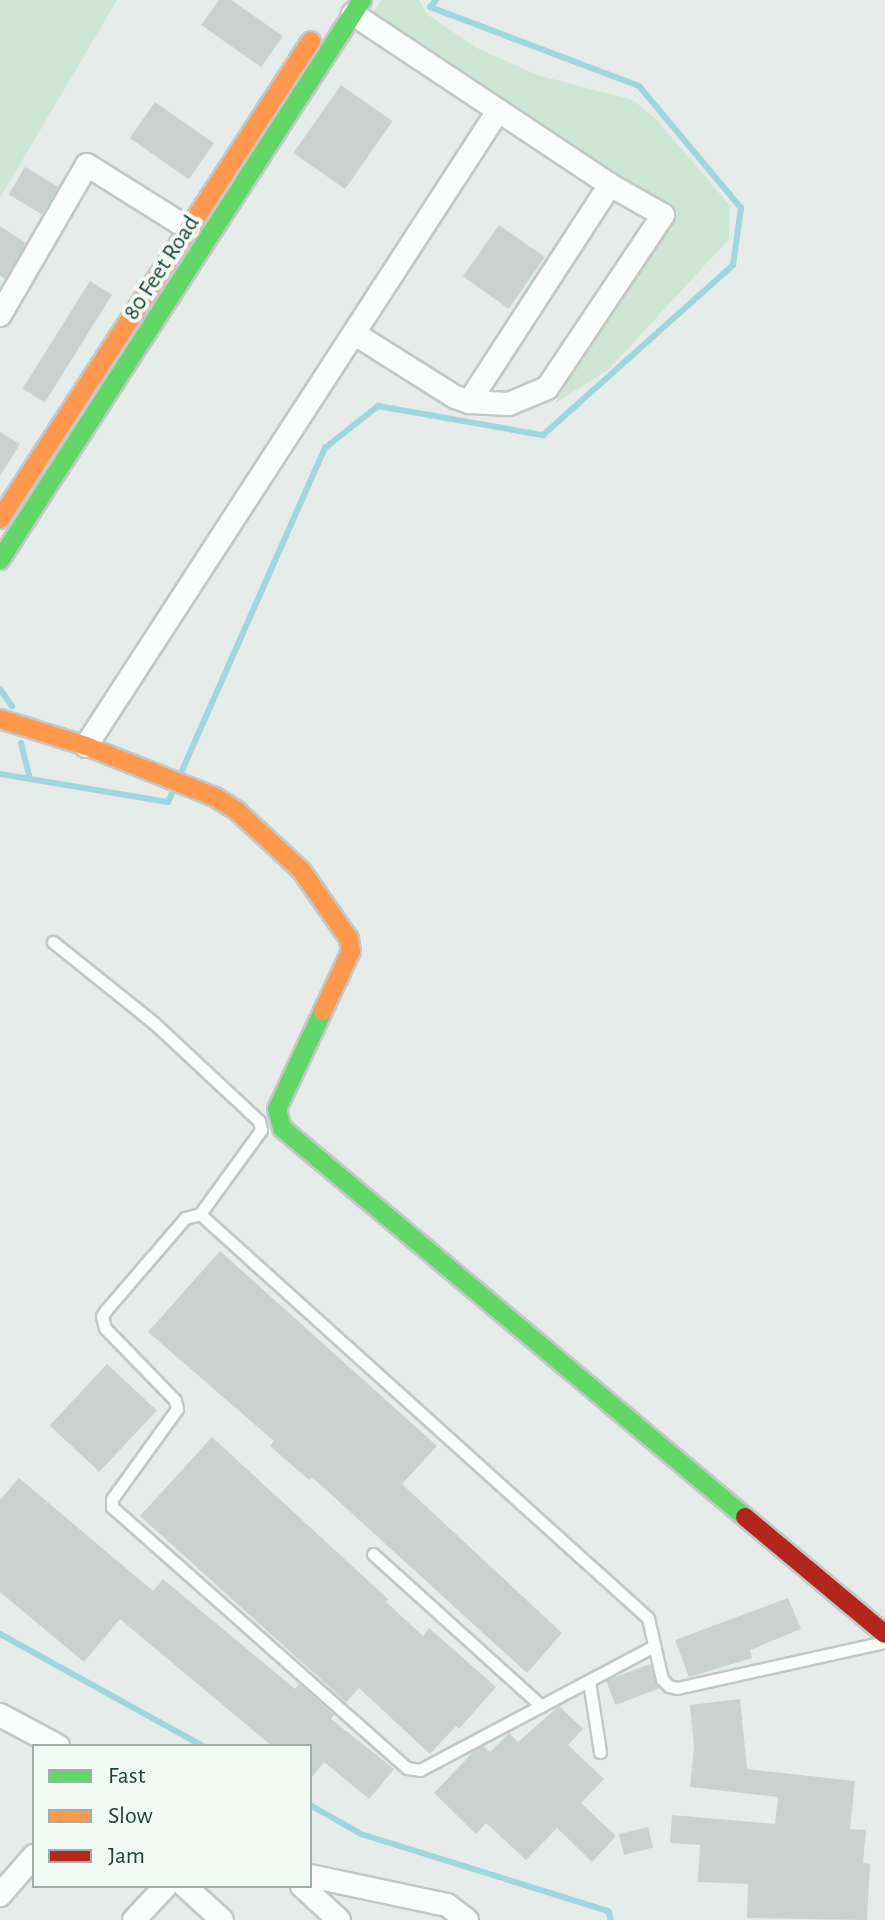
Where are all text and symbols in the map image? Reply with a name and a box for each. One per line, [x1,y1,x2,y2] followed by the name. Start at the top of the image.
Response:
[118,210,206,326] street label: 80 Feet Road
[32,1744,312,1888] legend
[108,1764,145,1788] text: Fast
[108,1804,153,1828] text: Slow
[108,1844,145,1868] text: Jam

